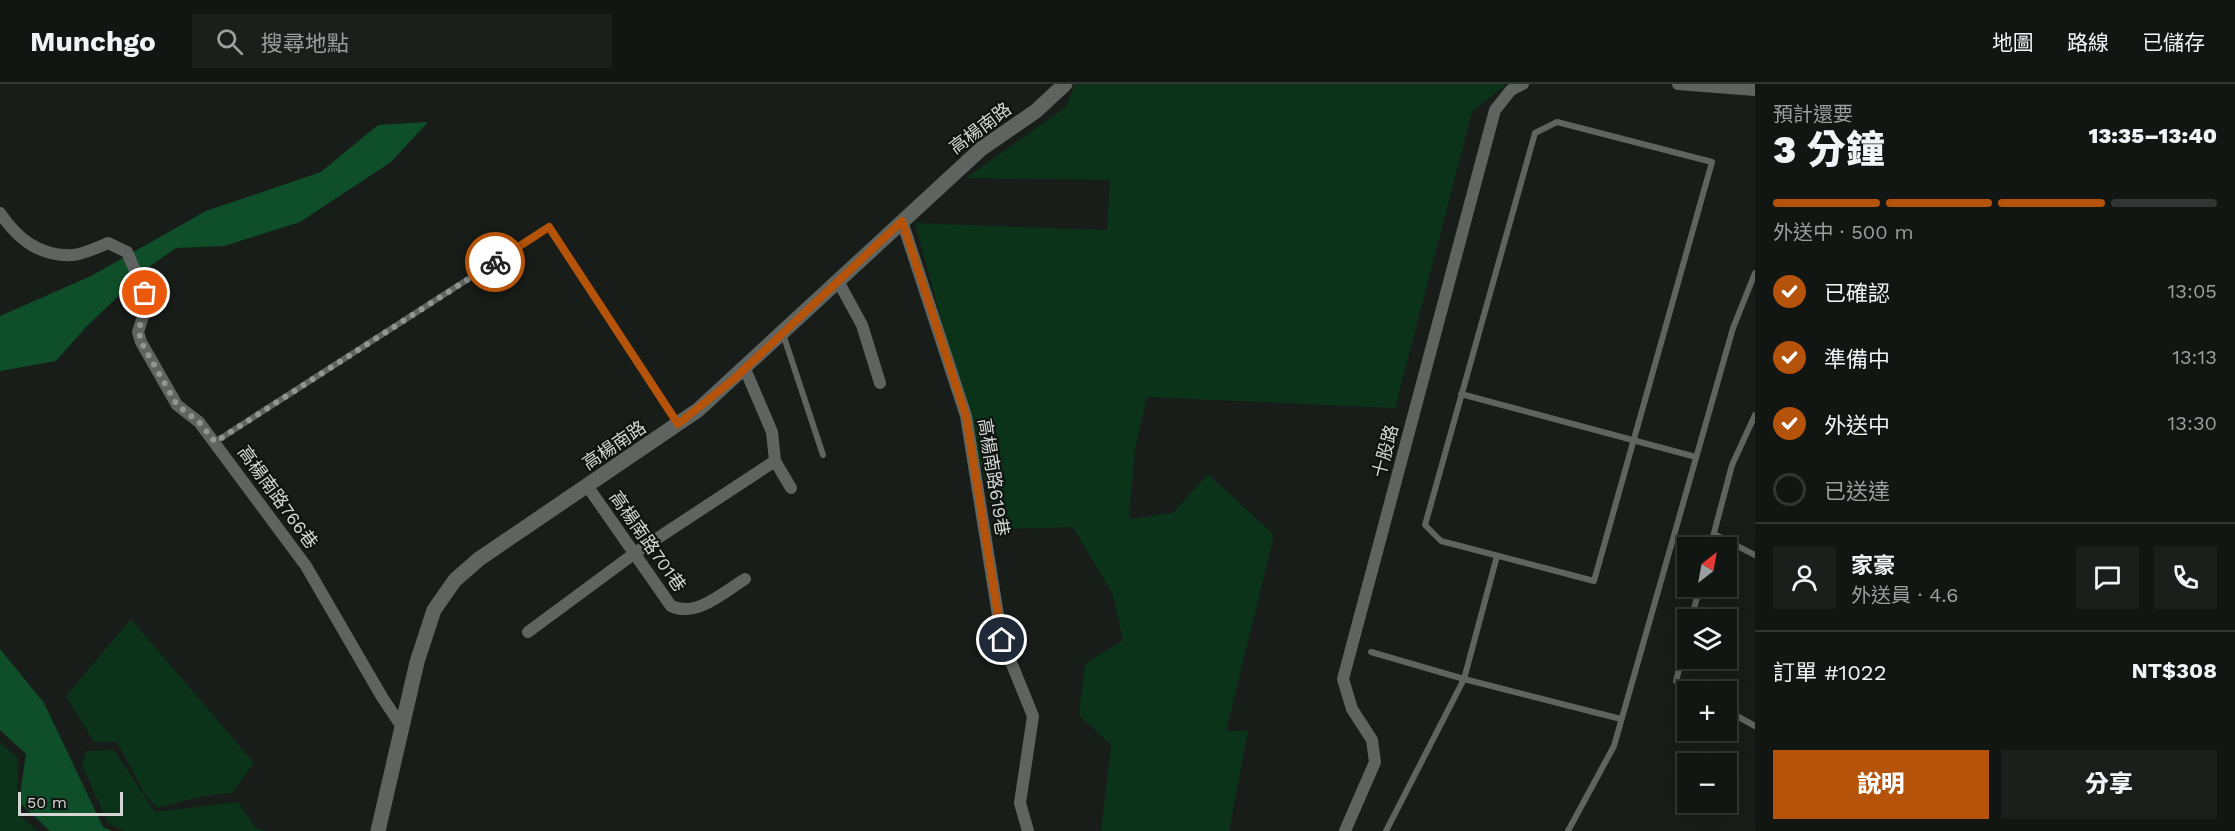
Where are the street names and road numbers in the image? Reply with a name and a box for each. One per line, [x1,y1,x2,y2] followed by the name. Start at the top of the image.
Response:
[945,98,1015,158] street label: 高楊南路
[578,416,650,474] street label: 高楊南路
[974,417,1014,537] street label: 高楊南路619巷
[1368,422,1402,480] street label: 十股路
[234,442,322,552] street label: 高楊南路766巷
[606,487,690,595] street label: 高楊南路701巷

